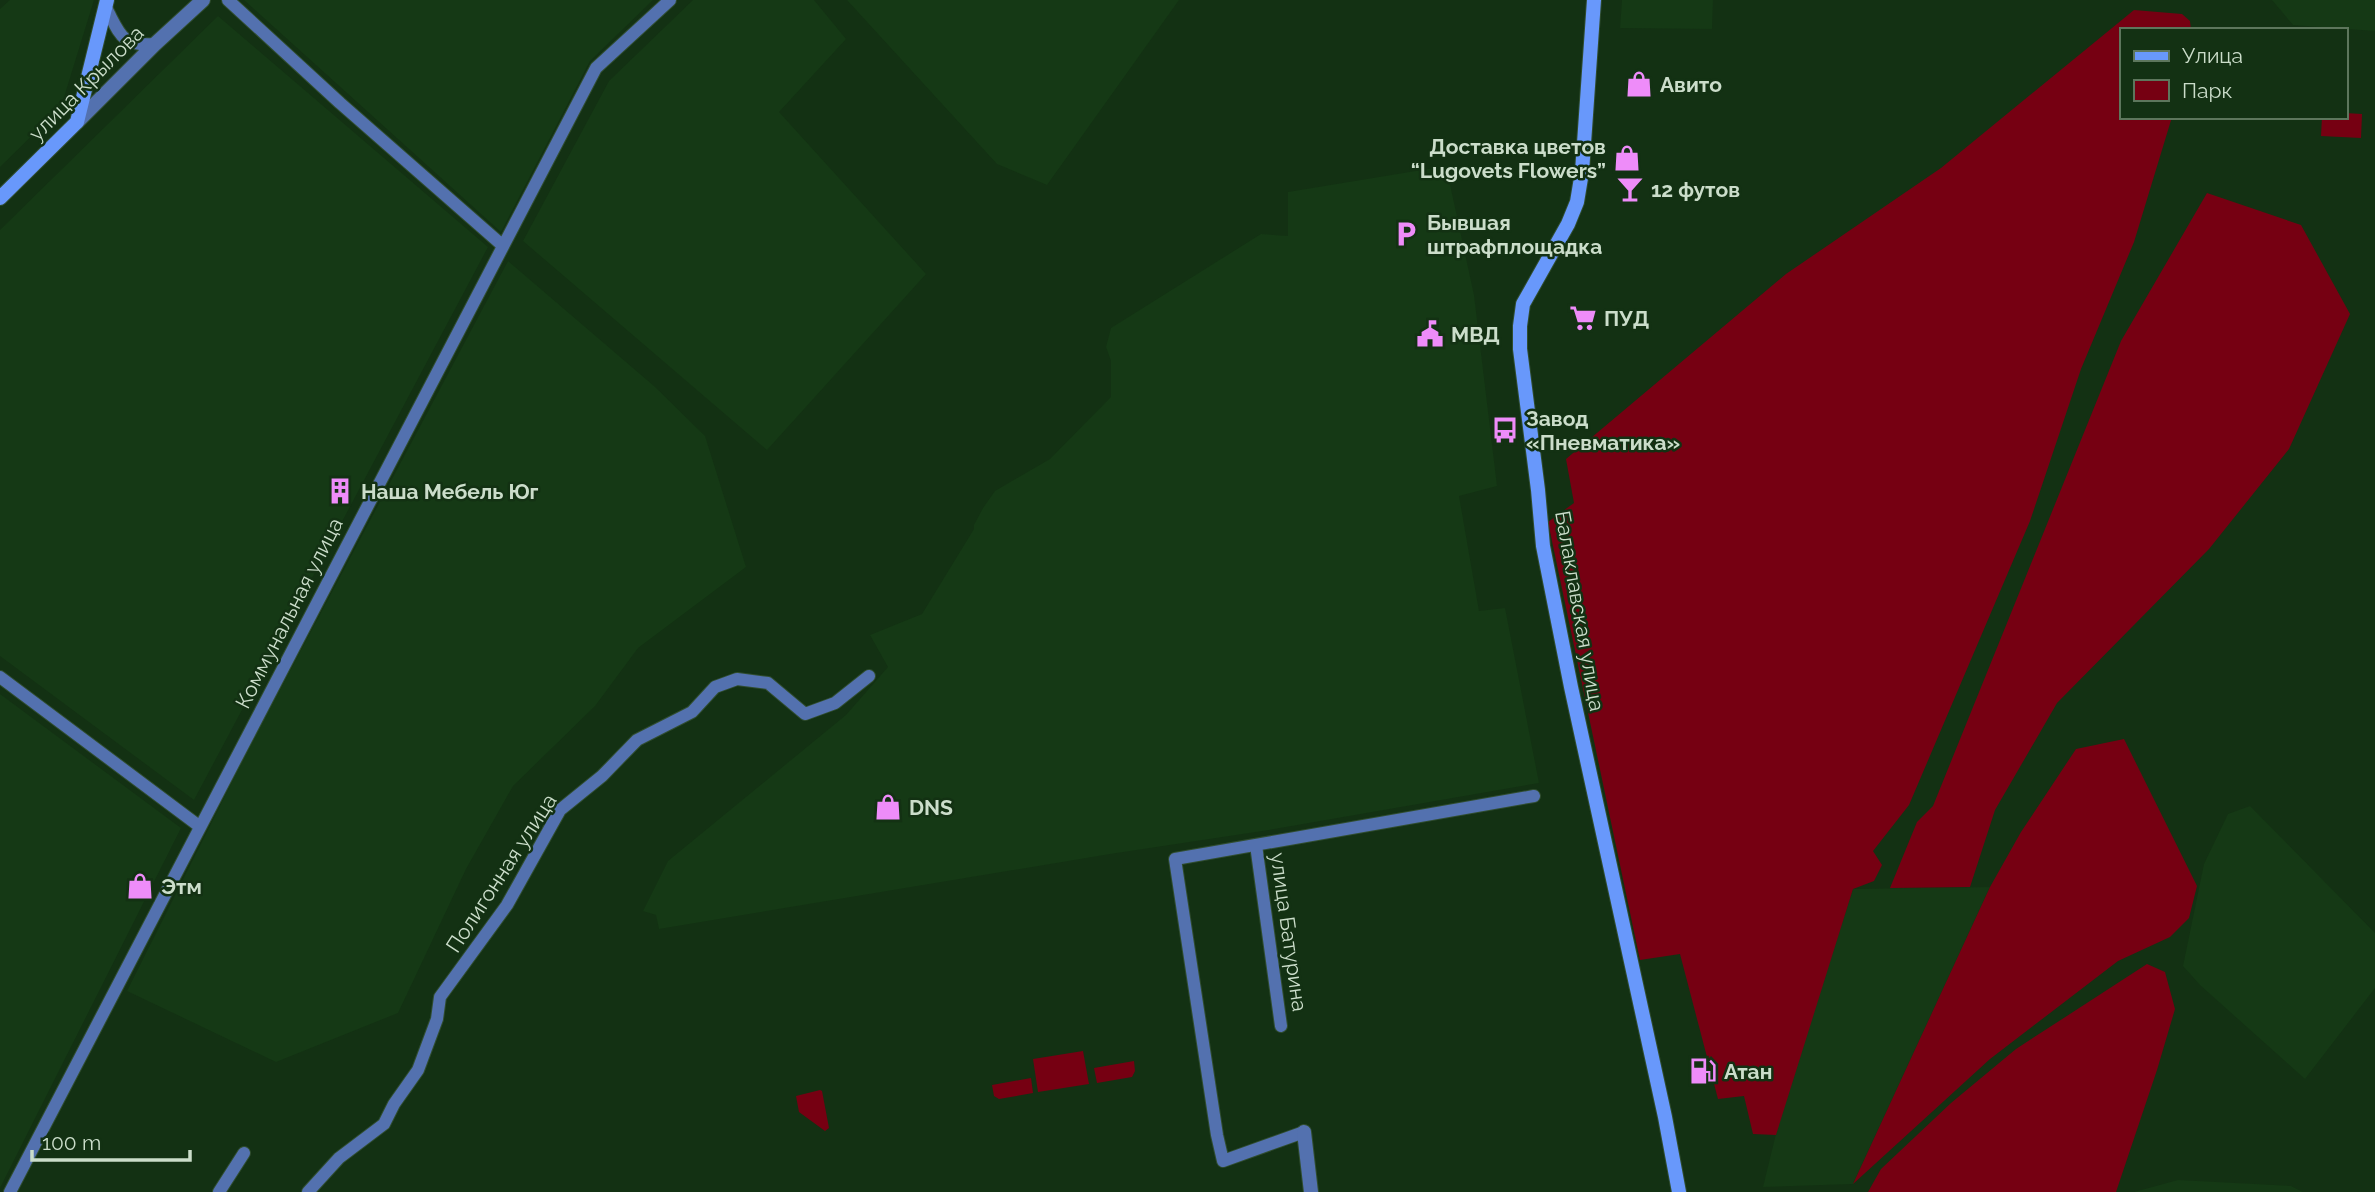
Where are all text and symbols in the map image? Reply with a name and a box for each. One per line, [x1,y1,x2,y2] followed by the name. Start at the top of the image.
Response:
[23,20,149,146] street label: улица Крылова
[2120,28,2347,119] legend
[2182,43,2243,68] text: Улица
[1624,69,1654,99] shop icon: Авито
[1660,72,1722,97] place label: Авито
[2182,78,2232,103] text: Парк
[1411,134,1606,183] place label: Доставка цветов “Lugovets Flowers”
[1612,143,1642,173] shop icon: Доставка цветов “Lugovets Flowers”
[1615,174,1645,204] bar icon: 12 футов
[1651,177,1740,202] place label: 12 футов
[1427,210,1602,259] place label: Бывшая штрафплощадка
[1391,219,1421,249] parking icon: Бывшая штрафплощадка
[1568,303,1598,333] supermarket icon: ПУД
[1604,306,1649,331] place label: ПУД
[1415,319,1445,349] public building icon: МВД
[1451,322,1500,347] place label: МВД
[1526,406,1680,455] place label: Завод «Пневматика»
[1490,415,1520,445] bus stop icon: Завод «Пневматика»
[325,476,355,506] building icon: Наша Мебель Юг
[361,479,539,504] place label: Наша Мебель Юг
[1550,509,1610,713] street label: Балаклавская улица
[230,513,348,713] street label: Коммунальная улица
[440,789,562,957] street label: Полигонная улица
[873,792,903,822] shop icon: DNS
[909,795,953,820] place label: DNS
[1265,851,1313,1013] street label: улица Батурина
[125,871,155,901] shop icon: Этм
[161,874,202,899] place label: Этм
[1688,1056,1718,1086] fuel station icon: Атан
[1724,1059,1772,1084] place label: Атан
[32,1118,189,1162] scale bar
[42,1130,101,1155] text: 100 m

